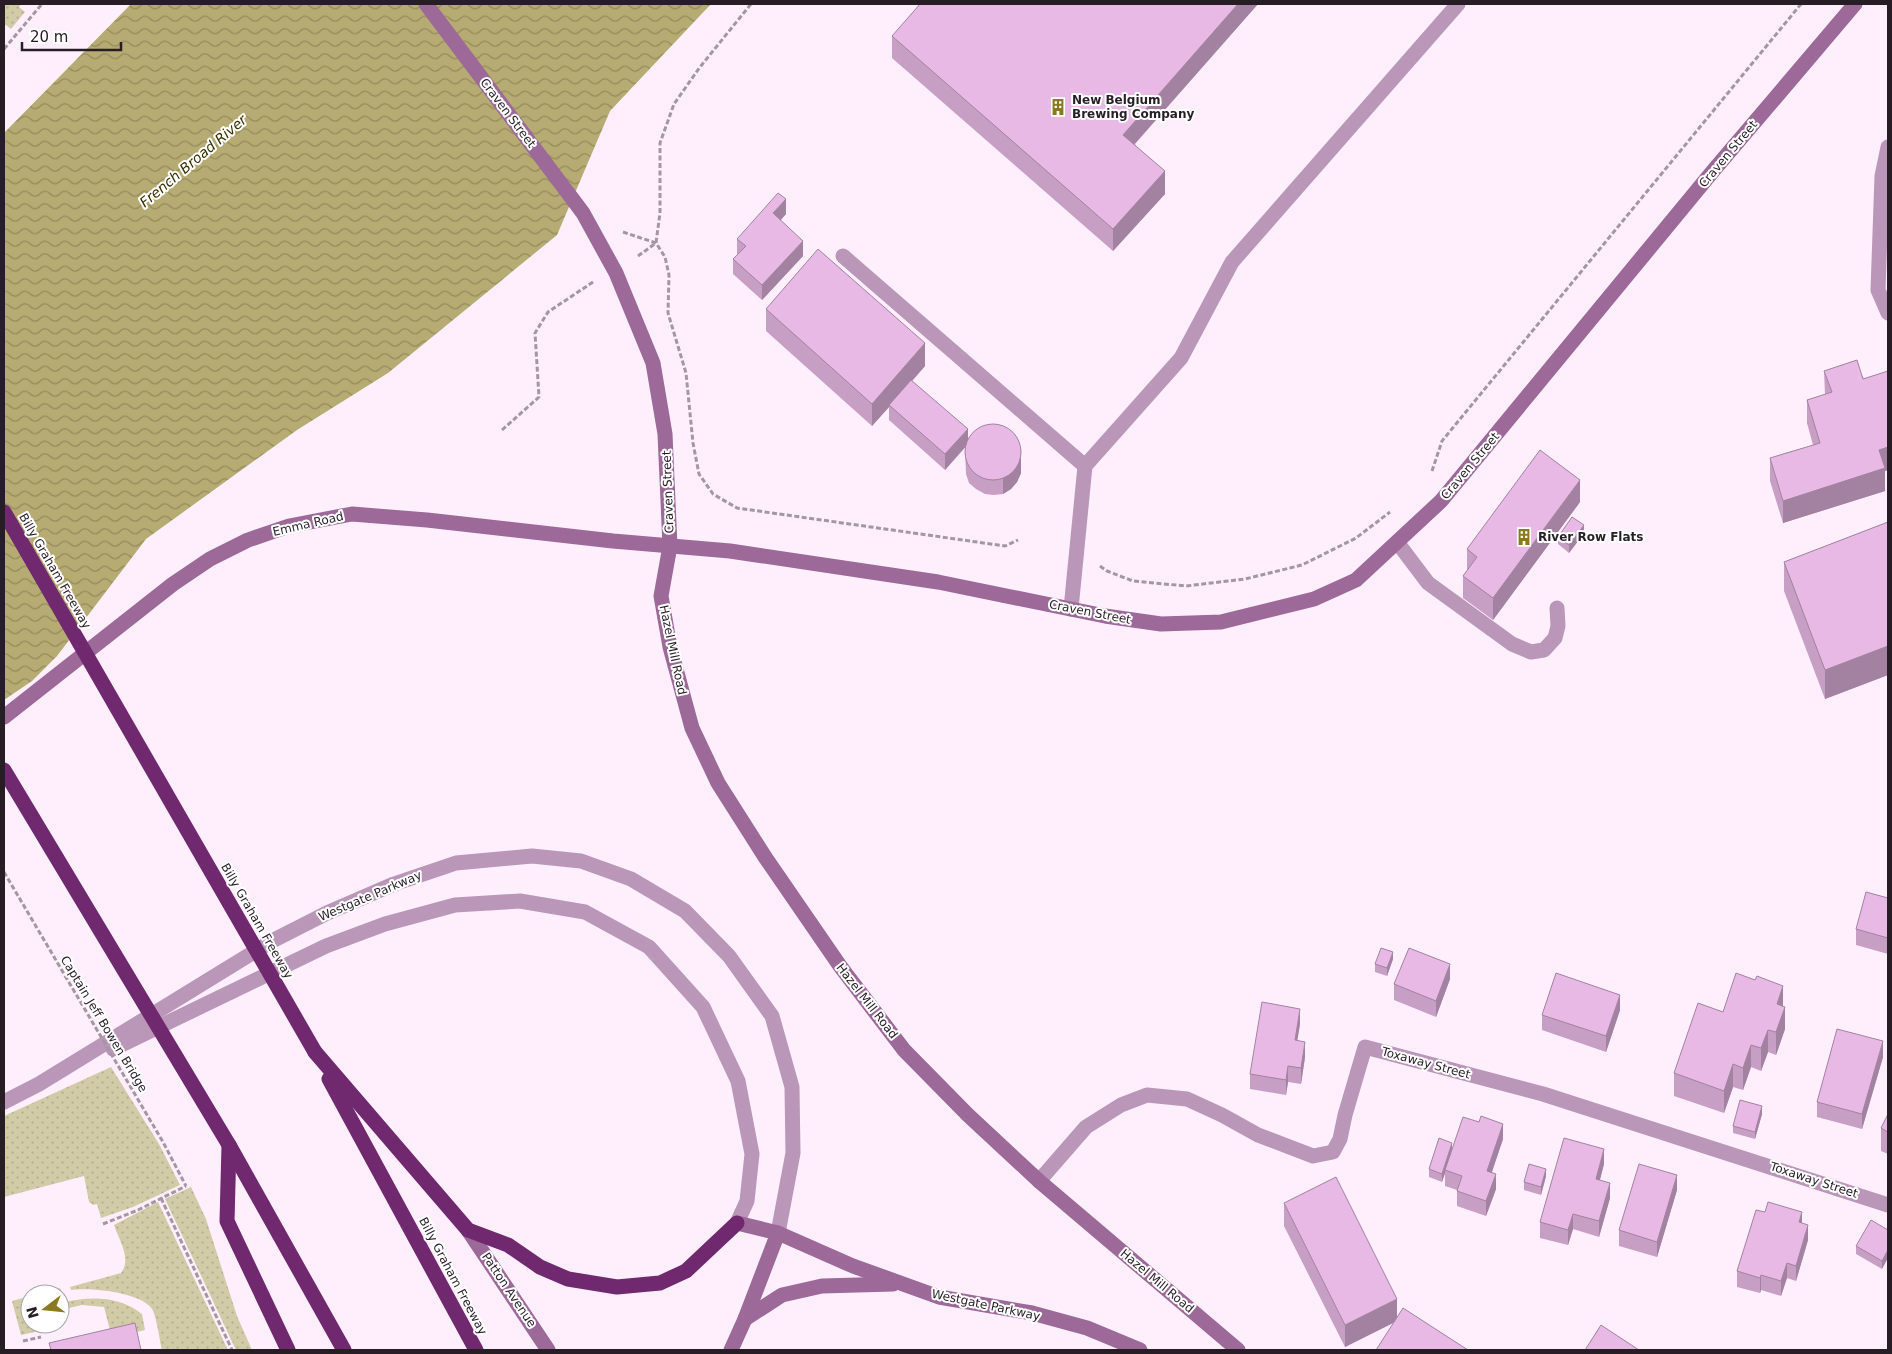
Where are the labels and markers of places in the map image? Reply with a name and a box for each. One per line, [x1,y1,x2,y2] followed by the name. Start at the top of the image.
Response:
[1072,93,1194,121] place label: New Belgium Brewing Company
[1048,97,1068,117] building icon: New Belgium Brewing Company
[1514,527,1534,547] building icon: River Row Flats
[1538,530,1643,544] place label: River Row Flats

